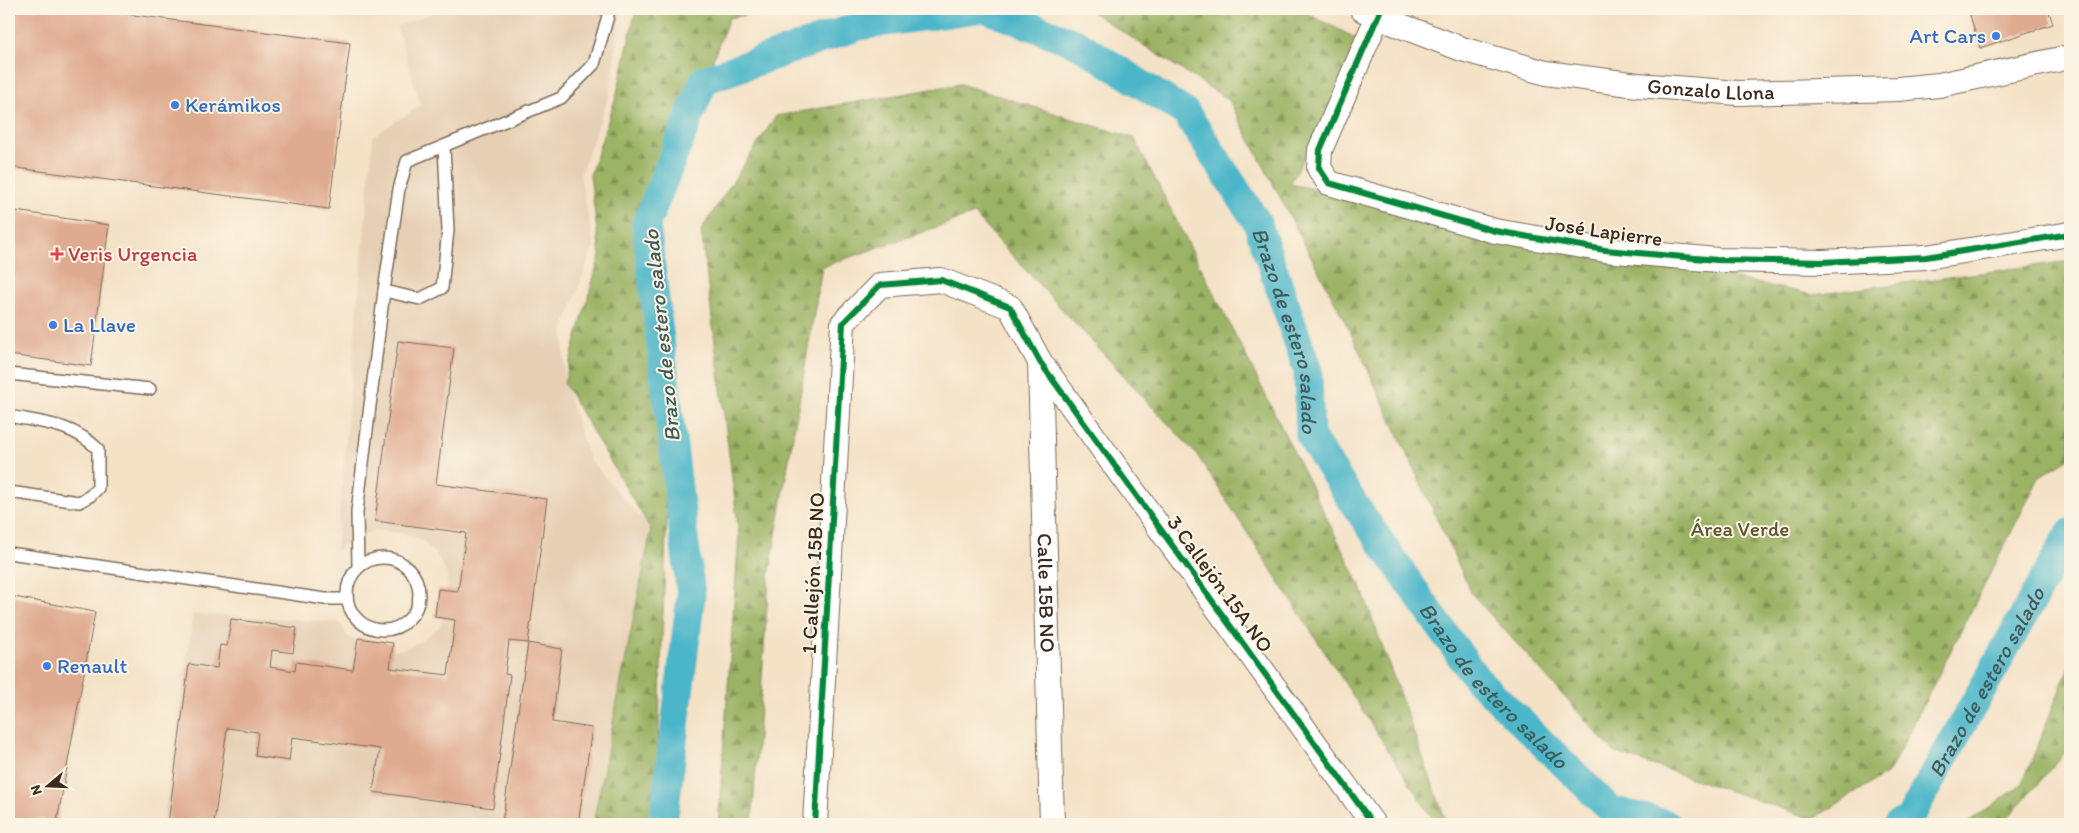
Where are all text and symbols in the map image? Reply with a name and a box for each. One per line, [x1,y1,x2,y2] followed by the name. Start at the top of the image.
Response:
[1910,23,1986,48] place label: Art Cars
[1990,30,2002,42] marker: Art Cars
[1646,73,1775,105] street label: Gonzalo Llona
[185,92,281,117] place label: Kerámikos
[169,99,181,111] marker: Kerámikos
[1544,210,1664,251] street label: José Lapierre
[1246,224,1323,435] water label: Brazo de estero salado
[637,228,686,443] water label: Brazo de estero salado
[68,241,197,266] place label: Veris Urgencia
[50,247,64,261] marker: Veris Urgencia
[63,312,136,337] place label: La Llave
[47,319,59,331] marker: La Llave
[796,492,829,654] street label: 1 Callejón 15B NO
[1162,510,1279,657] street label: 3 Callejón 15A NO
[1691,516,1789,541] park label: Área Verde
[1032,533,1061,653] street label: Calle 15B NO
[1923,582,2051,782] water label: Brazo de estero salado
[1413,597,1574,775] water label: Brazo de estero salado
[57,653,127,678] place label: Renault
[41,660,53,672] marker: Renault
[22,760,72,810] north arrow
[27,783,46,797] text: N

